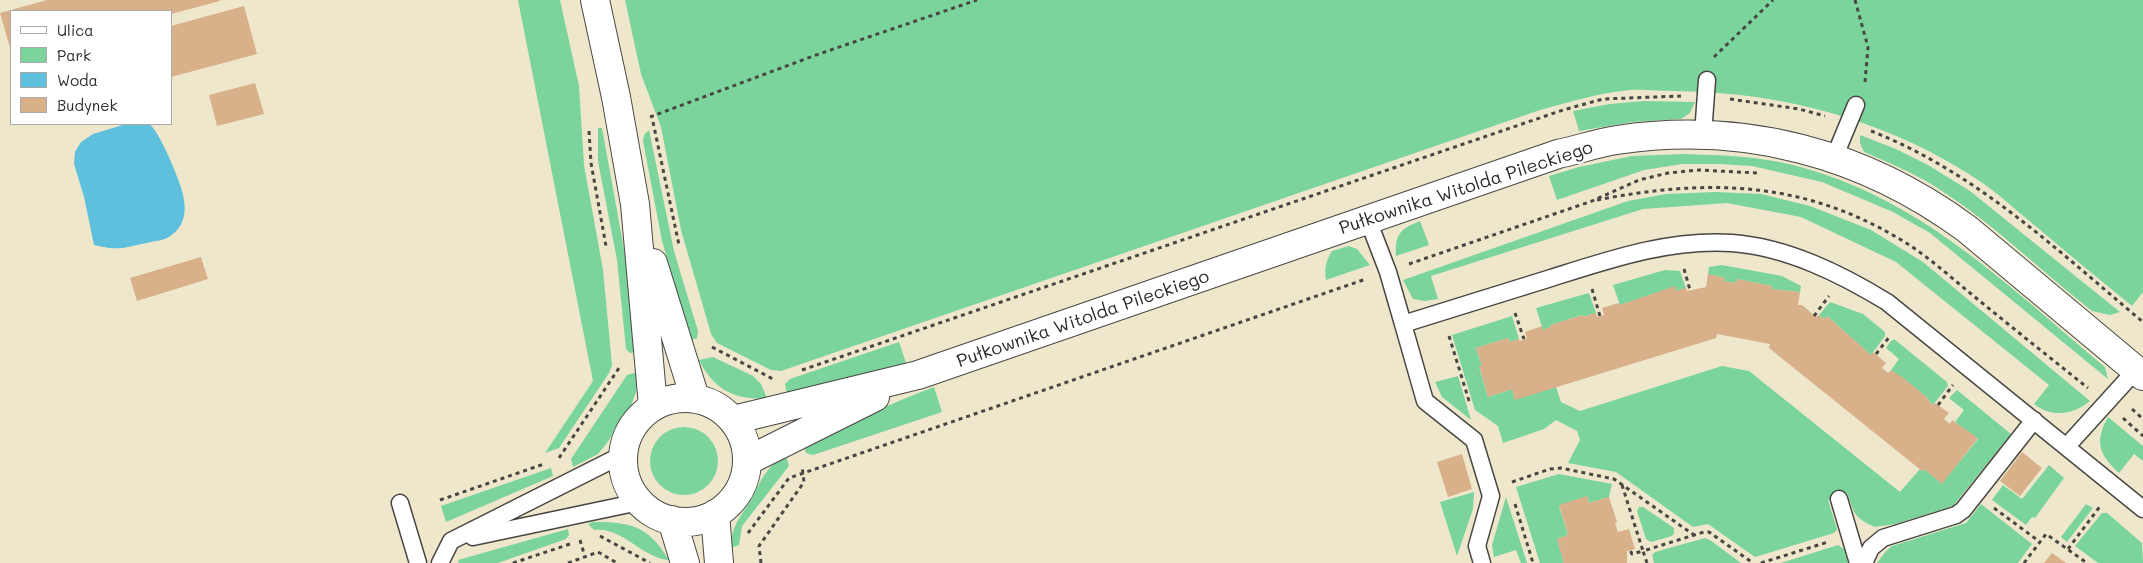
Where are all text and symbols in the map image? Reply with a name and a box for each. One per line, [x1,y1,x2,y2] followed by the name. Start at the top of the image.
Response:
[10,10,172,125] legend
[57,20,94,40] text: Ulica
[57,45,91,65] text: Park
[57,70,98,90] text: Woda
[57,95,117,115] text: Budynek
[1336,137,1596,239] street label: Pułkownika Witolda Pileckiego
[954,266,1212,372] street label: Pułkownika Witolda Pileckiego

